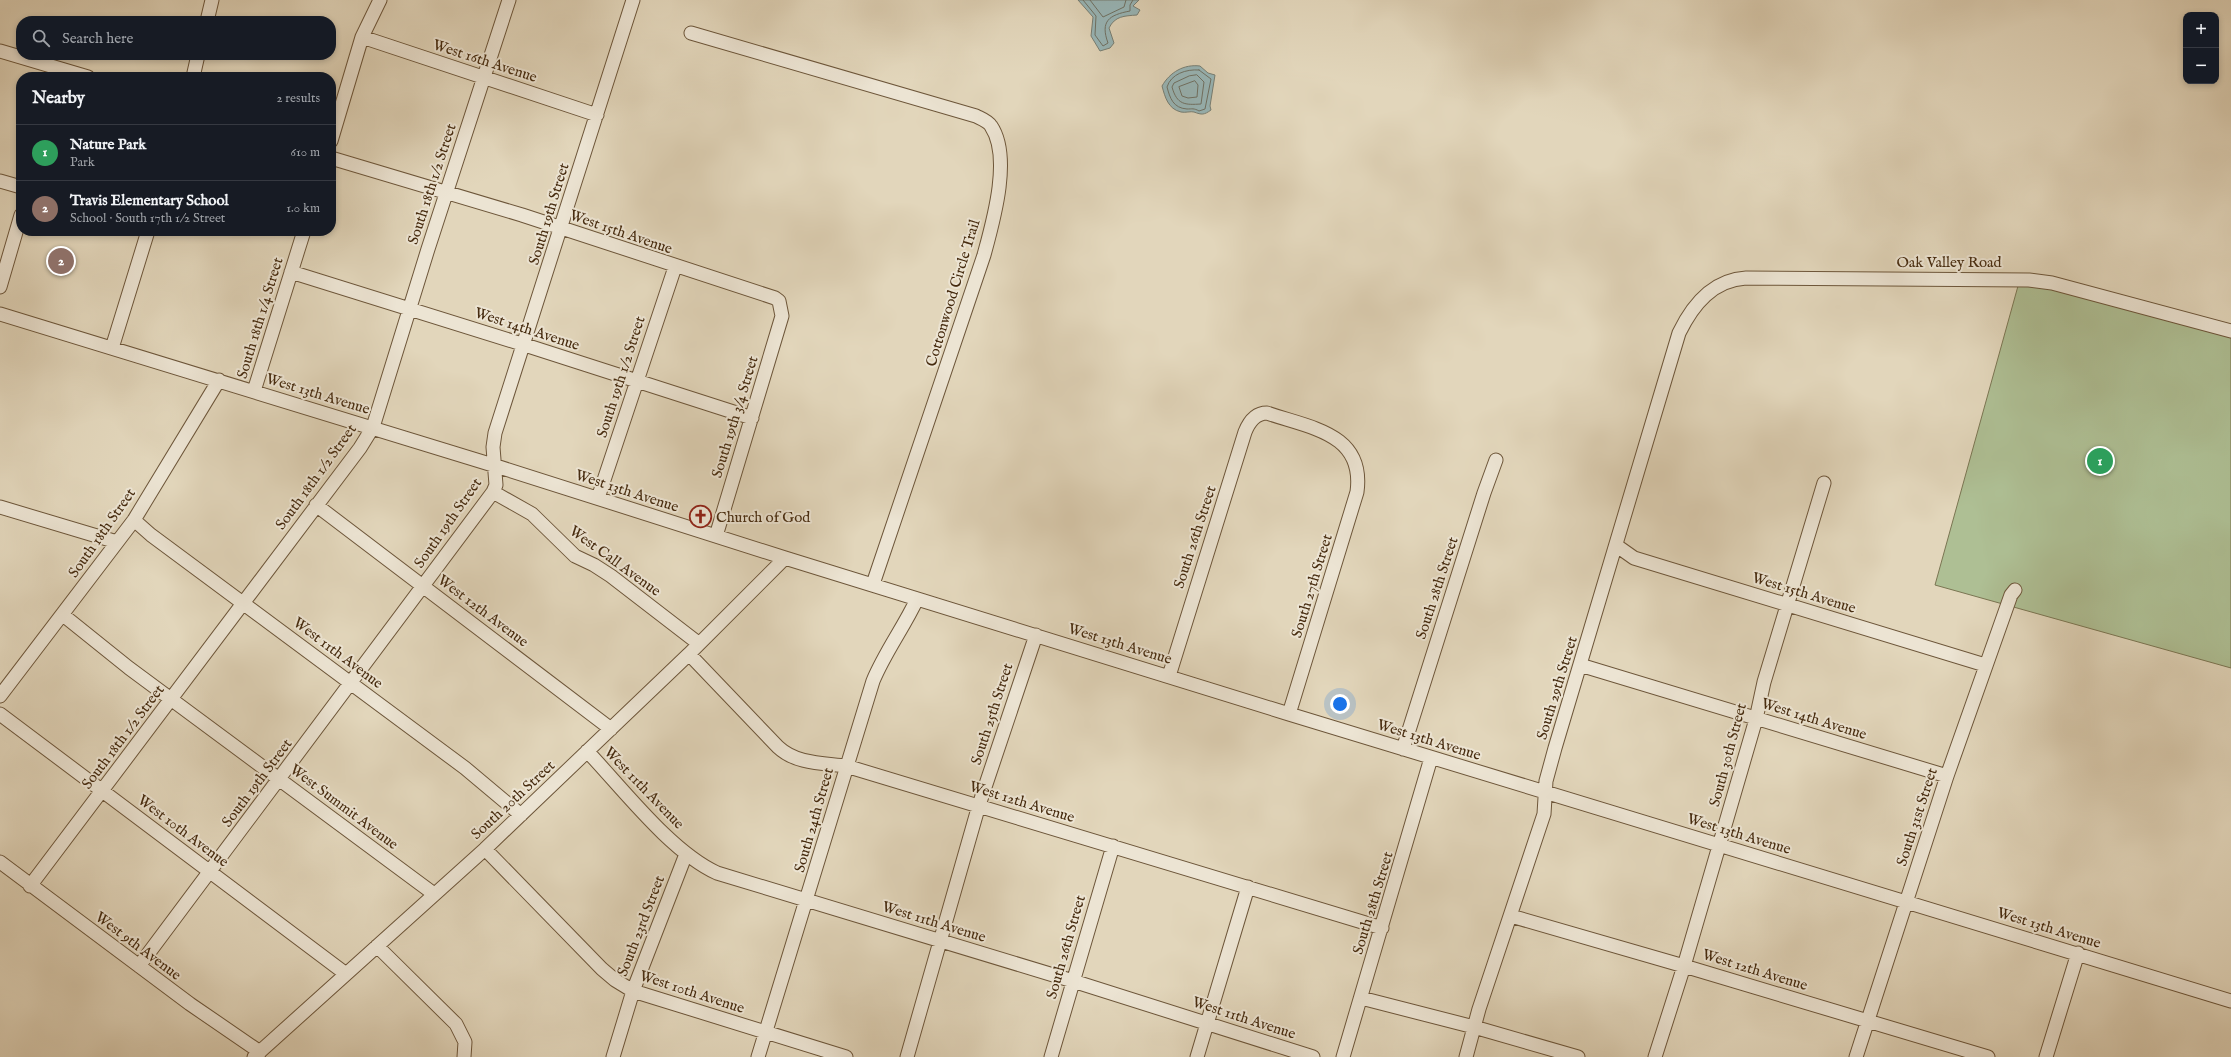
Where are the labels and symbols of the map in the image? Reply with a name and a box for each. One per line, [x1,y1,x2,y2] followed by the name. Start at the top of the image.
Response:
[431,35,540,87] street label: West 16th Avenue
[404,121,460,247] street label: South 18th 1/2 Street
[524,161,574,267] street label: South 19th Street
[567,206,675,259] street label: West 15th Avenue
[922,216,985,369] street label: Cottonwood Circle Trail
[48,246,74,276] pin: 2
[1896,253,2003,272] street label: Oak Valley Road
[233,255,287,381] street label: South 18th 1/4 Street
[472,303,582,355] street label: West 14th Avenue
[592,314,650,440] street label: South 19th 1/2 Street
[707,354,763,480] street label: South 19th 3/4 Street
[264,369,372,419] street label: West 13th Avenue
[271,420,361,534] street label: South 18th 1/2 Street
[2087,446,2113,476] pin: 1
[573,465,681,517] street label: West 13th Avenue
[410,474,486,572] street label: South 19th Street
[1169,483,1221,591] street label: South 26th Street
[64,485,140,581] street label: South 18th Street
[688,504,714,530] church icon: Church of God
[716,508,811,527] place label: Church of God
[565,521,665,601] street label: West Call Avenue
[1287,532,1337,640] street label: South 27th Street
[1412,534,1462,642] street label: South 28th Street
[1750,568,1858,618] street label: West 15th Avenue
[434,571,532,651] street label: West 12th Avenue
[289,613,387,693] street label: West 11th Avenue
[1066,619,1174,669] street label: West 13th Avenue
[1532,634,1582,742] street label: South 29th Street
[967,661,1017,767] street label: South 25th Street
[78,681,168,793] street label: South 18th 1/2 Street
[1330,694,1350,714] your location
[1759,694,1869,744] street label: West 14th Avenue
[1705,701,1751,809] street label: South 30th Street
[1375,715,1483,765] street label: West 13th Avenue
[218,735,296,831] street label: South 19th Street
[600,743,688,833] street label: West 11th Avenue
[467,756,559,844] street label: South 20th Street
[286,760,402,854] street label: West Summit Avenue
[790,765,838,875] street label: South 24th Street
[1892,766,1942,868] street label: South 31st Street
[967,777,1077,827] street label: West 12th Avenue
[134,791,232,872] street label: West 10th Avenue
[1685,809,1793,859] street label: West 13th Avenue
[1348,849,1398,957] street label: South 28th Street
[613,873,669,979] street label: South 23rd Street
[1042,893,1090,1001] street label: South 26th Street
[880,897,988,947] street label: West 11th Avenue
[1995,903,2103,953] street label: West 13th Avenue
[91,907,185,985] street label: West 9th Avenue
[1700,945,1810,995] street label: West 12th Avenue
[637,966,747,1018] street label: West 10th Avenue
[1190,992,1298,1044] street label: West 11th Avenue

